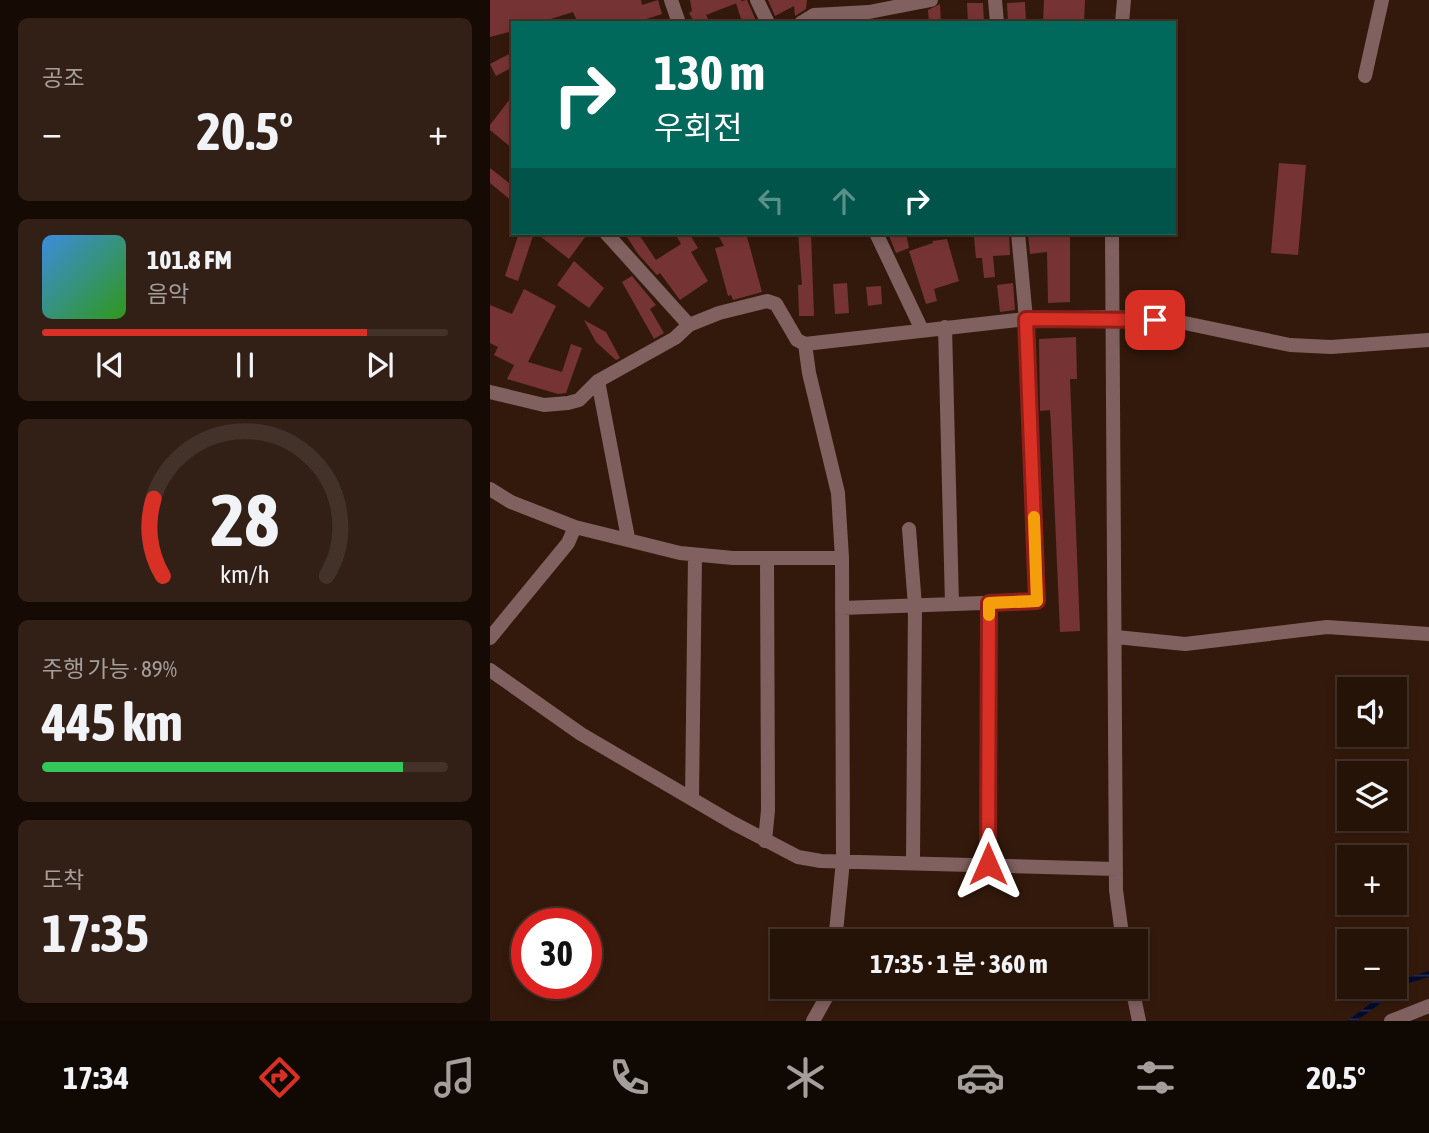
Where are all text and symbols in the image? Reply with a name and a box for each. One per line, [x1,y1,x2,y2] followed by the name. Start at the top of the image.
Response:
[654,44,765,100] text: 130 m
[539,49,630,140] icon: right
[42,65,84,91] text: 공조
[197,101,293,161] text: 20.5°
[654,109,742,146] text: 우회전
[42,110,62,153] text: −
[428,110,448,153] text: +
[752,182,790,220] icon: left
[825,182,863,220] icon: ahead
[898,182,936,220] icon: right
[147,245,232,275] text: 101.8 FM
[147,281,189,307] text: 음악
[1125,290,1185,350] pin
[1136,301,1174,339] icon: arrive
[91,346,129,384] icon: previous
[226,346,264,384] icon: pause
[361,346,399,384] icon: next
[211,479,279,562] text: 28
[220,560,270,588] text: km/h
[42,656,177,682] text: 주행 가능 · 89%
[1337,677,1407,999] map controls
[1337,677,1407,747] button: sound
[42,692,183,752] text: 445 km
[1337,761,1407,831] button: layers
[951,827,1025,901] position arrow
[1337,845,1407,915] button: +
[42,867,84,893] text: 도착
[42,903,149,963] text: 17:35
[511,908,602,999] speed limit sign: 30
[1337,929,1407,999] button: −
[870,949,1048,979] text: 17:35 · 1 분 · 360 m
[255,1053,304,1102] icon: directions
[430,1053,479,1102] icon: music
[605,1053,654,1102] icon: phone
[781,1053,830,1102] icon: climate
[956,1053,1005,1102] icon: car
[1131,1053,1180,1102] icon: filters
[63,1059,129,1096] text: 17:34
[1306,1059,1366,1096] text: 20.5°

